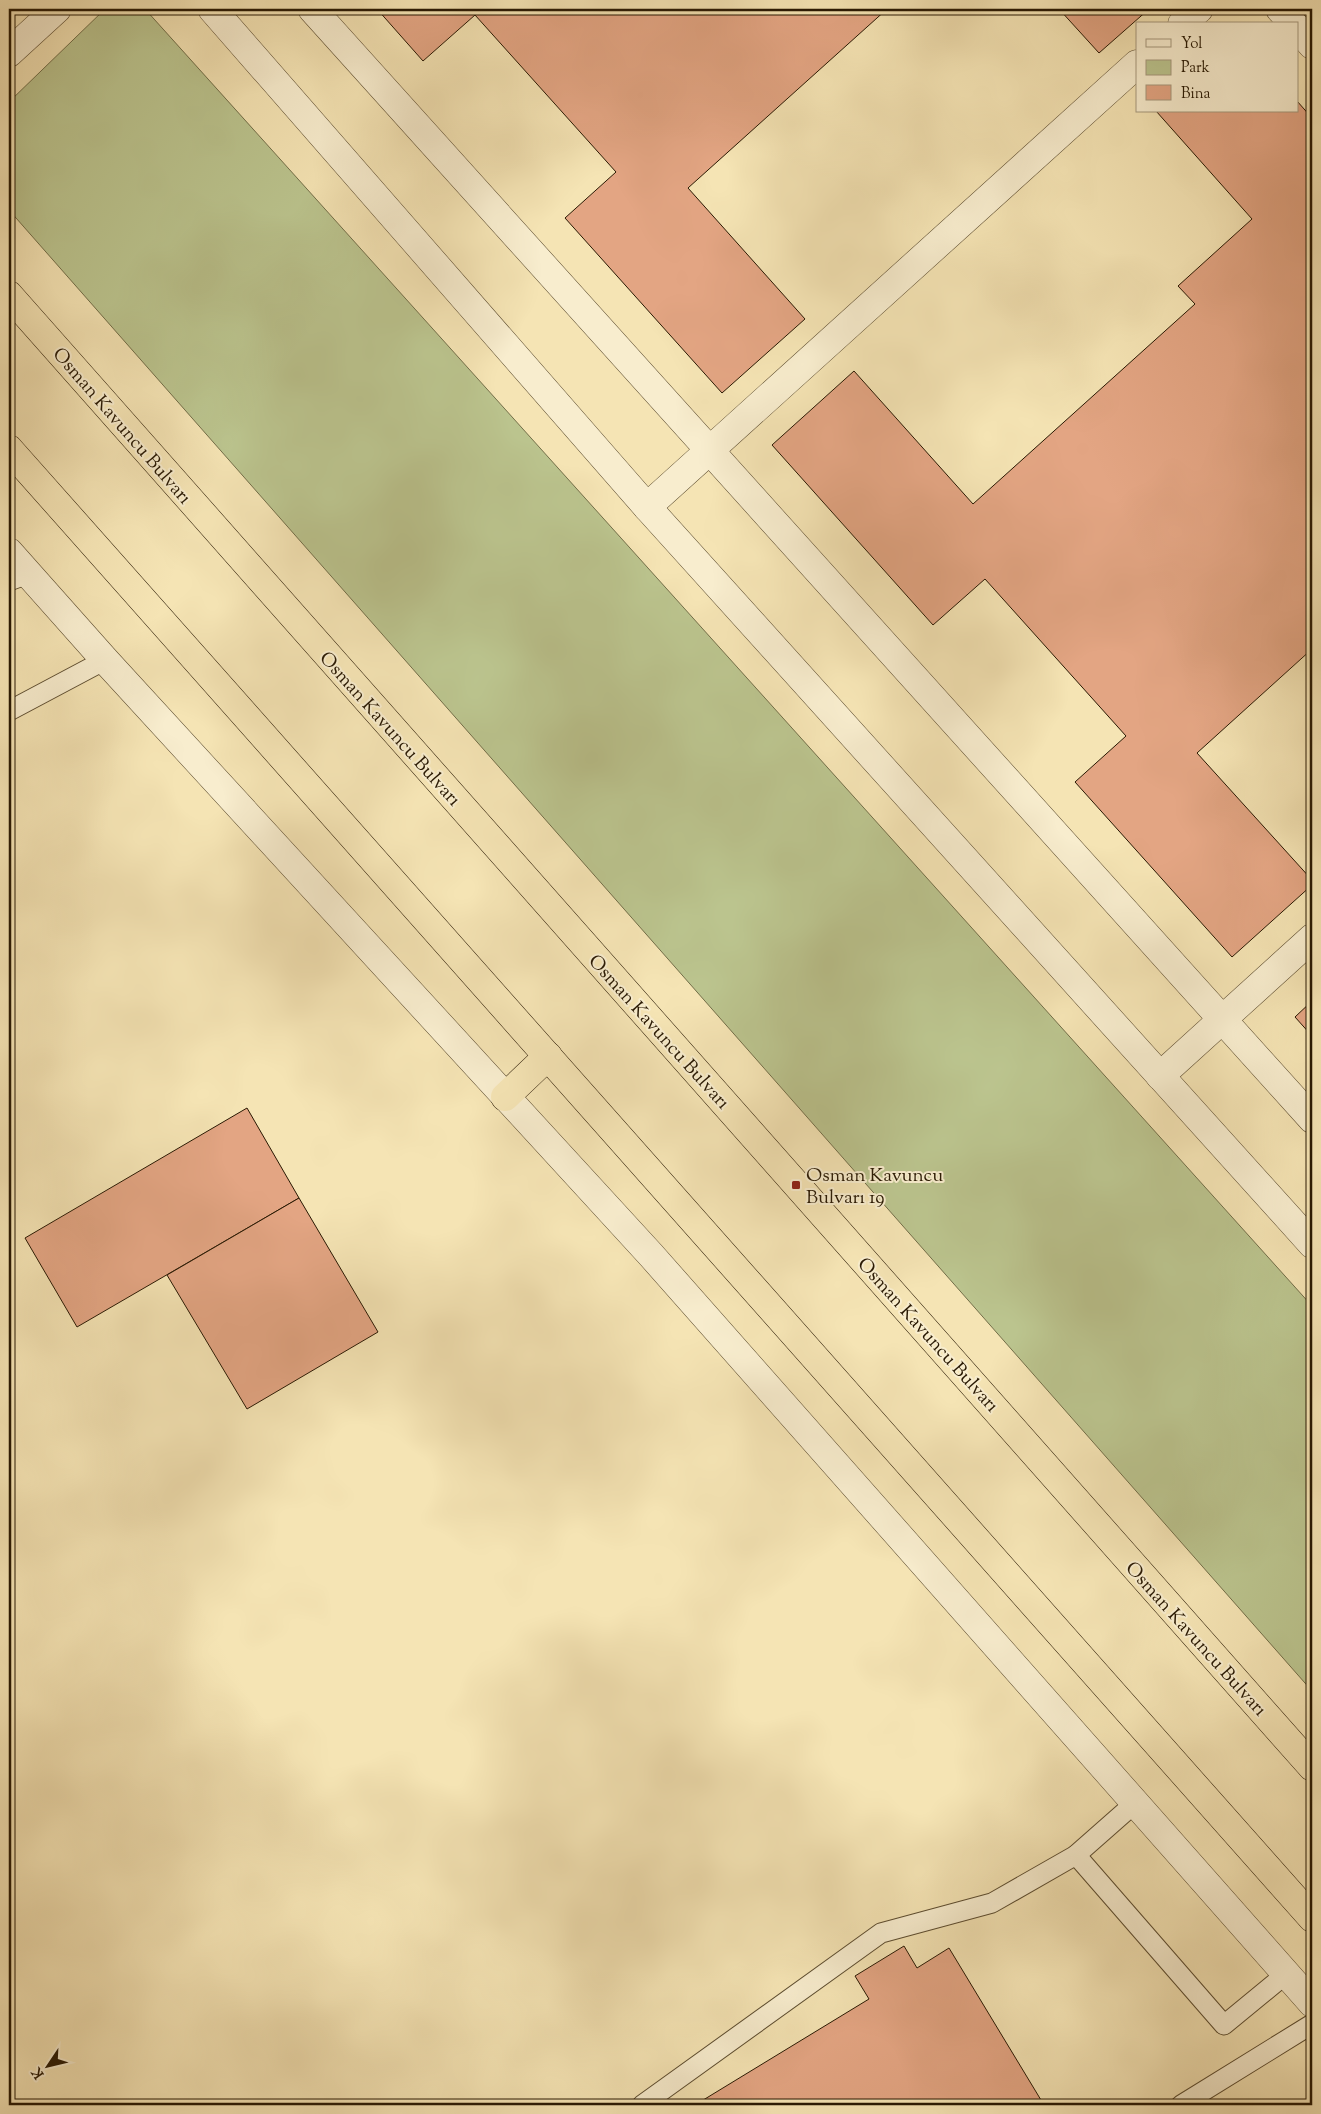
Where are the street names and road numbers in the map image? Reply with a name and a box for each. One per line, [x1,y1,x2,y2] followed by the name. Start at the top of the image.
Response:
[45,342,197,511] street label: Osman Kavuncu Bulvarı
[312,646,466,813] street label: Osman Kavuncu Bulvarı
[581,949,735,1116] street label: Osman Kavuncu Bulvarı
[850,1252,1004,1419] street label: Osman Kavuncu Bulvarı
[1118,1556,1272,1723] street label: Osman Kavuncu Bulvarı

